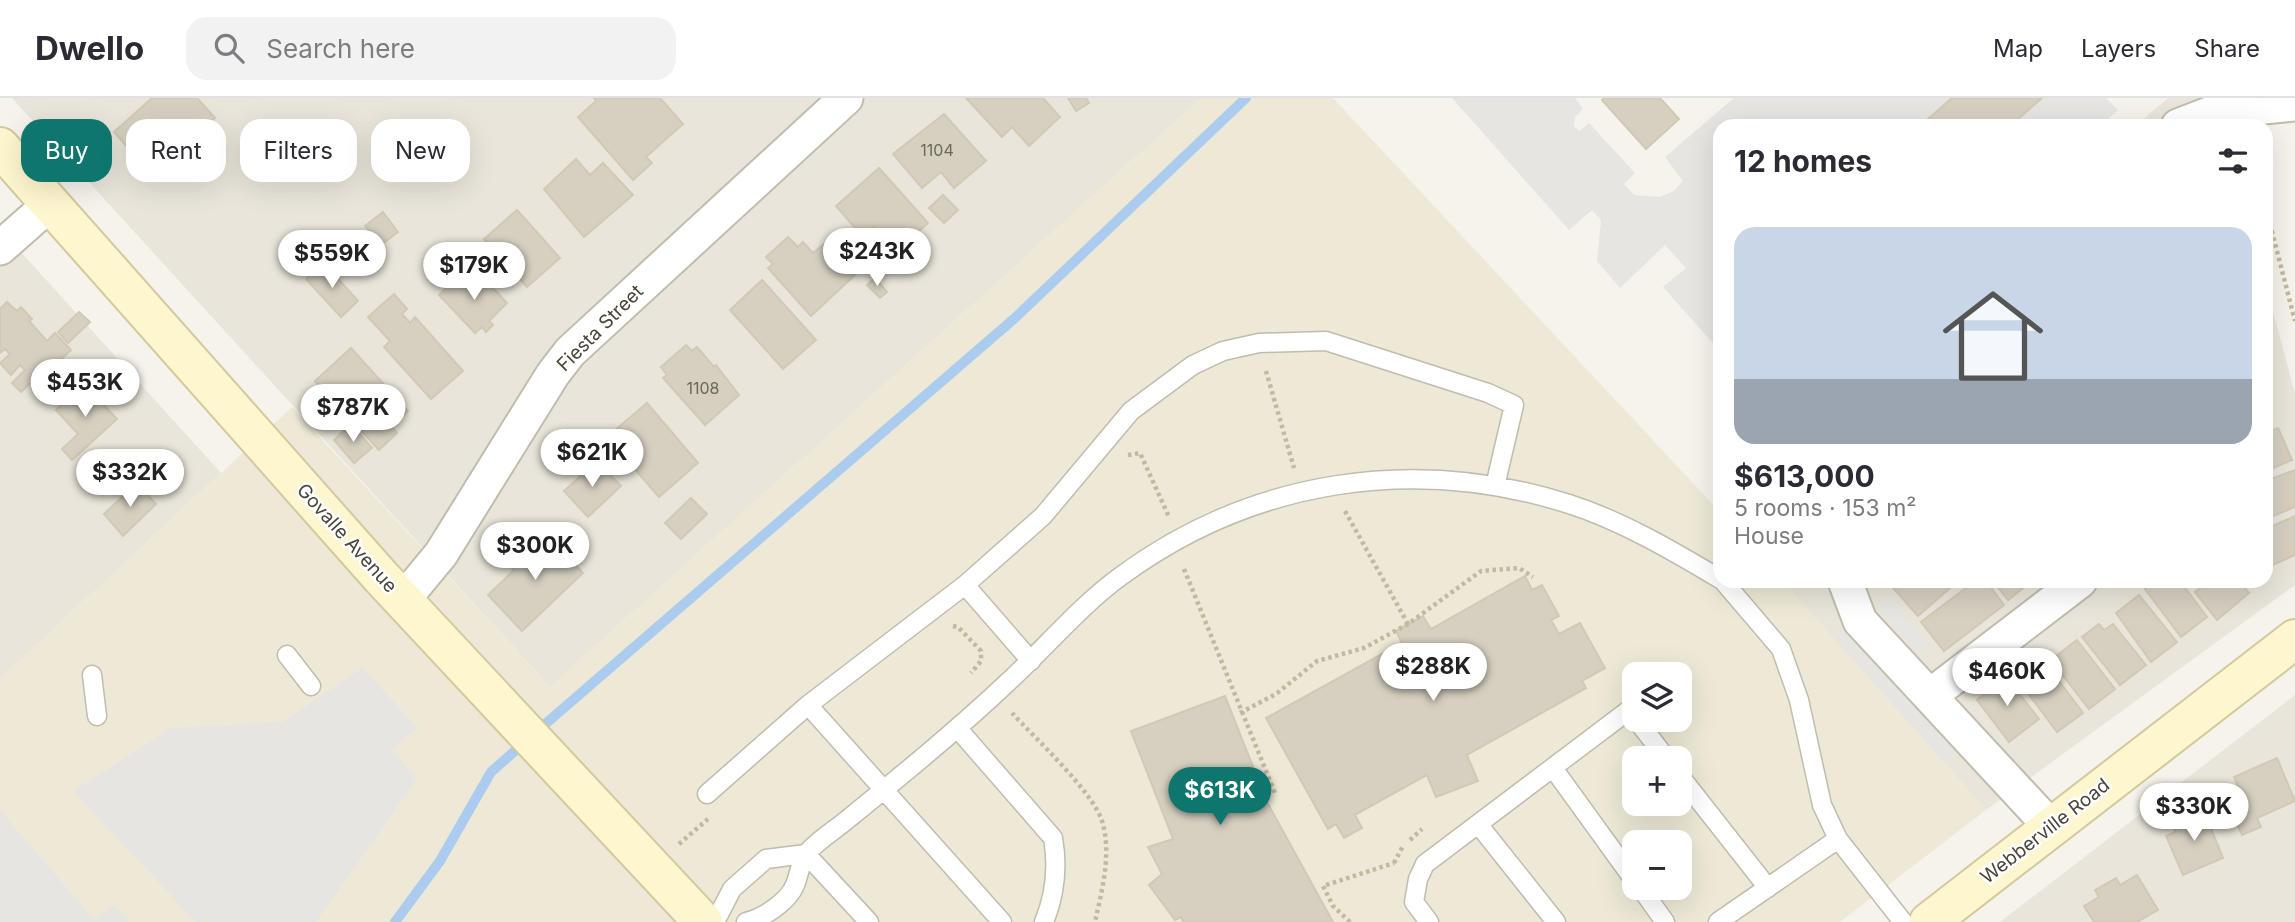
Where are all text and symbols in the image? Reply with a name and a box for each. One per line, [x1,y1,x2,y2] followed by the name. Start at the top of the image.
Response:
[186,17,676,80] search box
[35,28,144,68] text: Dwello
[210,29,248,67] icon: search
[266,33,415,64] text: Search here
[1993,34,2043,63] text: Map
[2081,34,2156,63] text: Layers
[2194,34,2260,63] text: Share
[21,119,112,182] chip: Buy
[126,119,226,182] chip: Rent
[240,119,357,182] chip: Filters
[371,119,470,182] chip: New
[920,140,954,160] house number: 1104
[2214,142,2252,180] icon: filters
[1734,143,1872,179] text: 12 homes
[828,228,926,288] pin: $243K
[283,230,381,290] pin: $559K
[839,237,915,265] text: $243K
[294,239,370,267] text: $559K
[425,242,523,302] pin: $179K
[439,251,509,279] text: $179K
[1930,273,2056,399] icon: home
[552,280,648,376] street label: Fiesta Street
[36,360,134,419] pin: $453K
[47,368,123,396] text: $453K
[686,378,720,398] house number: 1108
[304,384,402,444] pin: $787K
[317,393,390,421] text: $787K
[543,430,641,489] pin: $621K
[557,438,627,466] text: $621K
[81,450,179,509] pin: $332K
[92,458,168,486] text: $332K
[1734,458,1875,494] text: $613,000
[292,479,402,597] street label: Govalle Avenue
[1734,494,1916,522] text: 5 rooms · 153 m²
[486,522,584,582] pin: $300K
[1734,522,1804,550] text: House
[496,531,574,559] text: $300K
[1384,644,1482,703] pin: $288K
[1958,648,2056,708] pin: $460K
[1395,652,1471,680] text: $288K
[1968,657,2046,685] text: $460K
[1622,662,1692,900] map controls
[1622,662,1692,732] button: layers
[1622,746,1692,816] button: +
[1171,768,1269,827] pin: $613K
[1976,773,2114,889] street label: Webberville Road
[1184,776,1256,804] text: $613K
[2145,784,2243,843] pin: $330K
[2156,792,2232,820] text: $330K
[1622,830,1692,900] button: −

